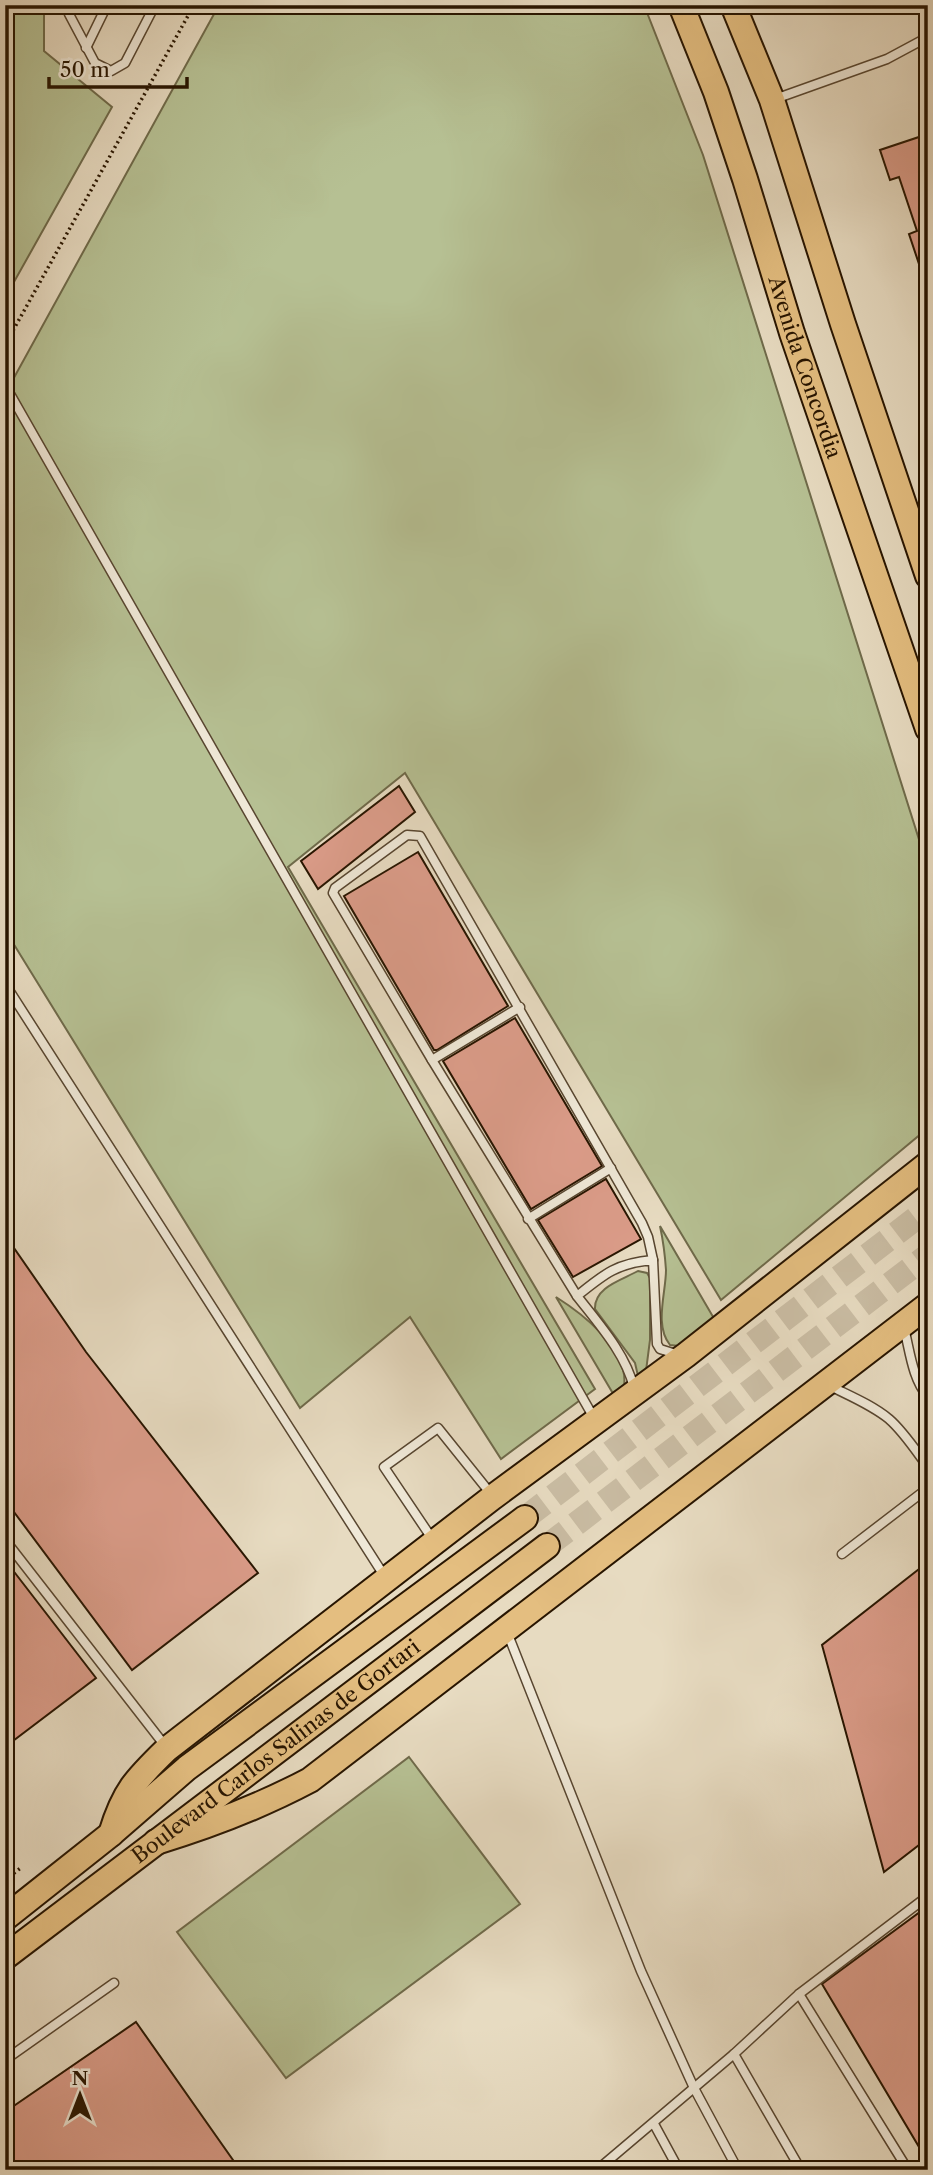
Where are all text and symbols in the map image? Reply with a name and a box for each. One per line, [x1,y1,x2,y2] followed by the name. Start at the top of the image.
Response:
[49,46,187,90] scale bar
[60,57,110,82] text: 50 m
[763,272,847,462] street label: Avenida Concordia
[127,1634,425,1868] street label: Boulevard Carlos Salinas de Gortari
[46,2060,116,2130] north arrow
[72,2067,88,2090] text: N

